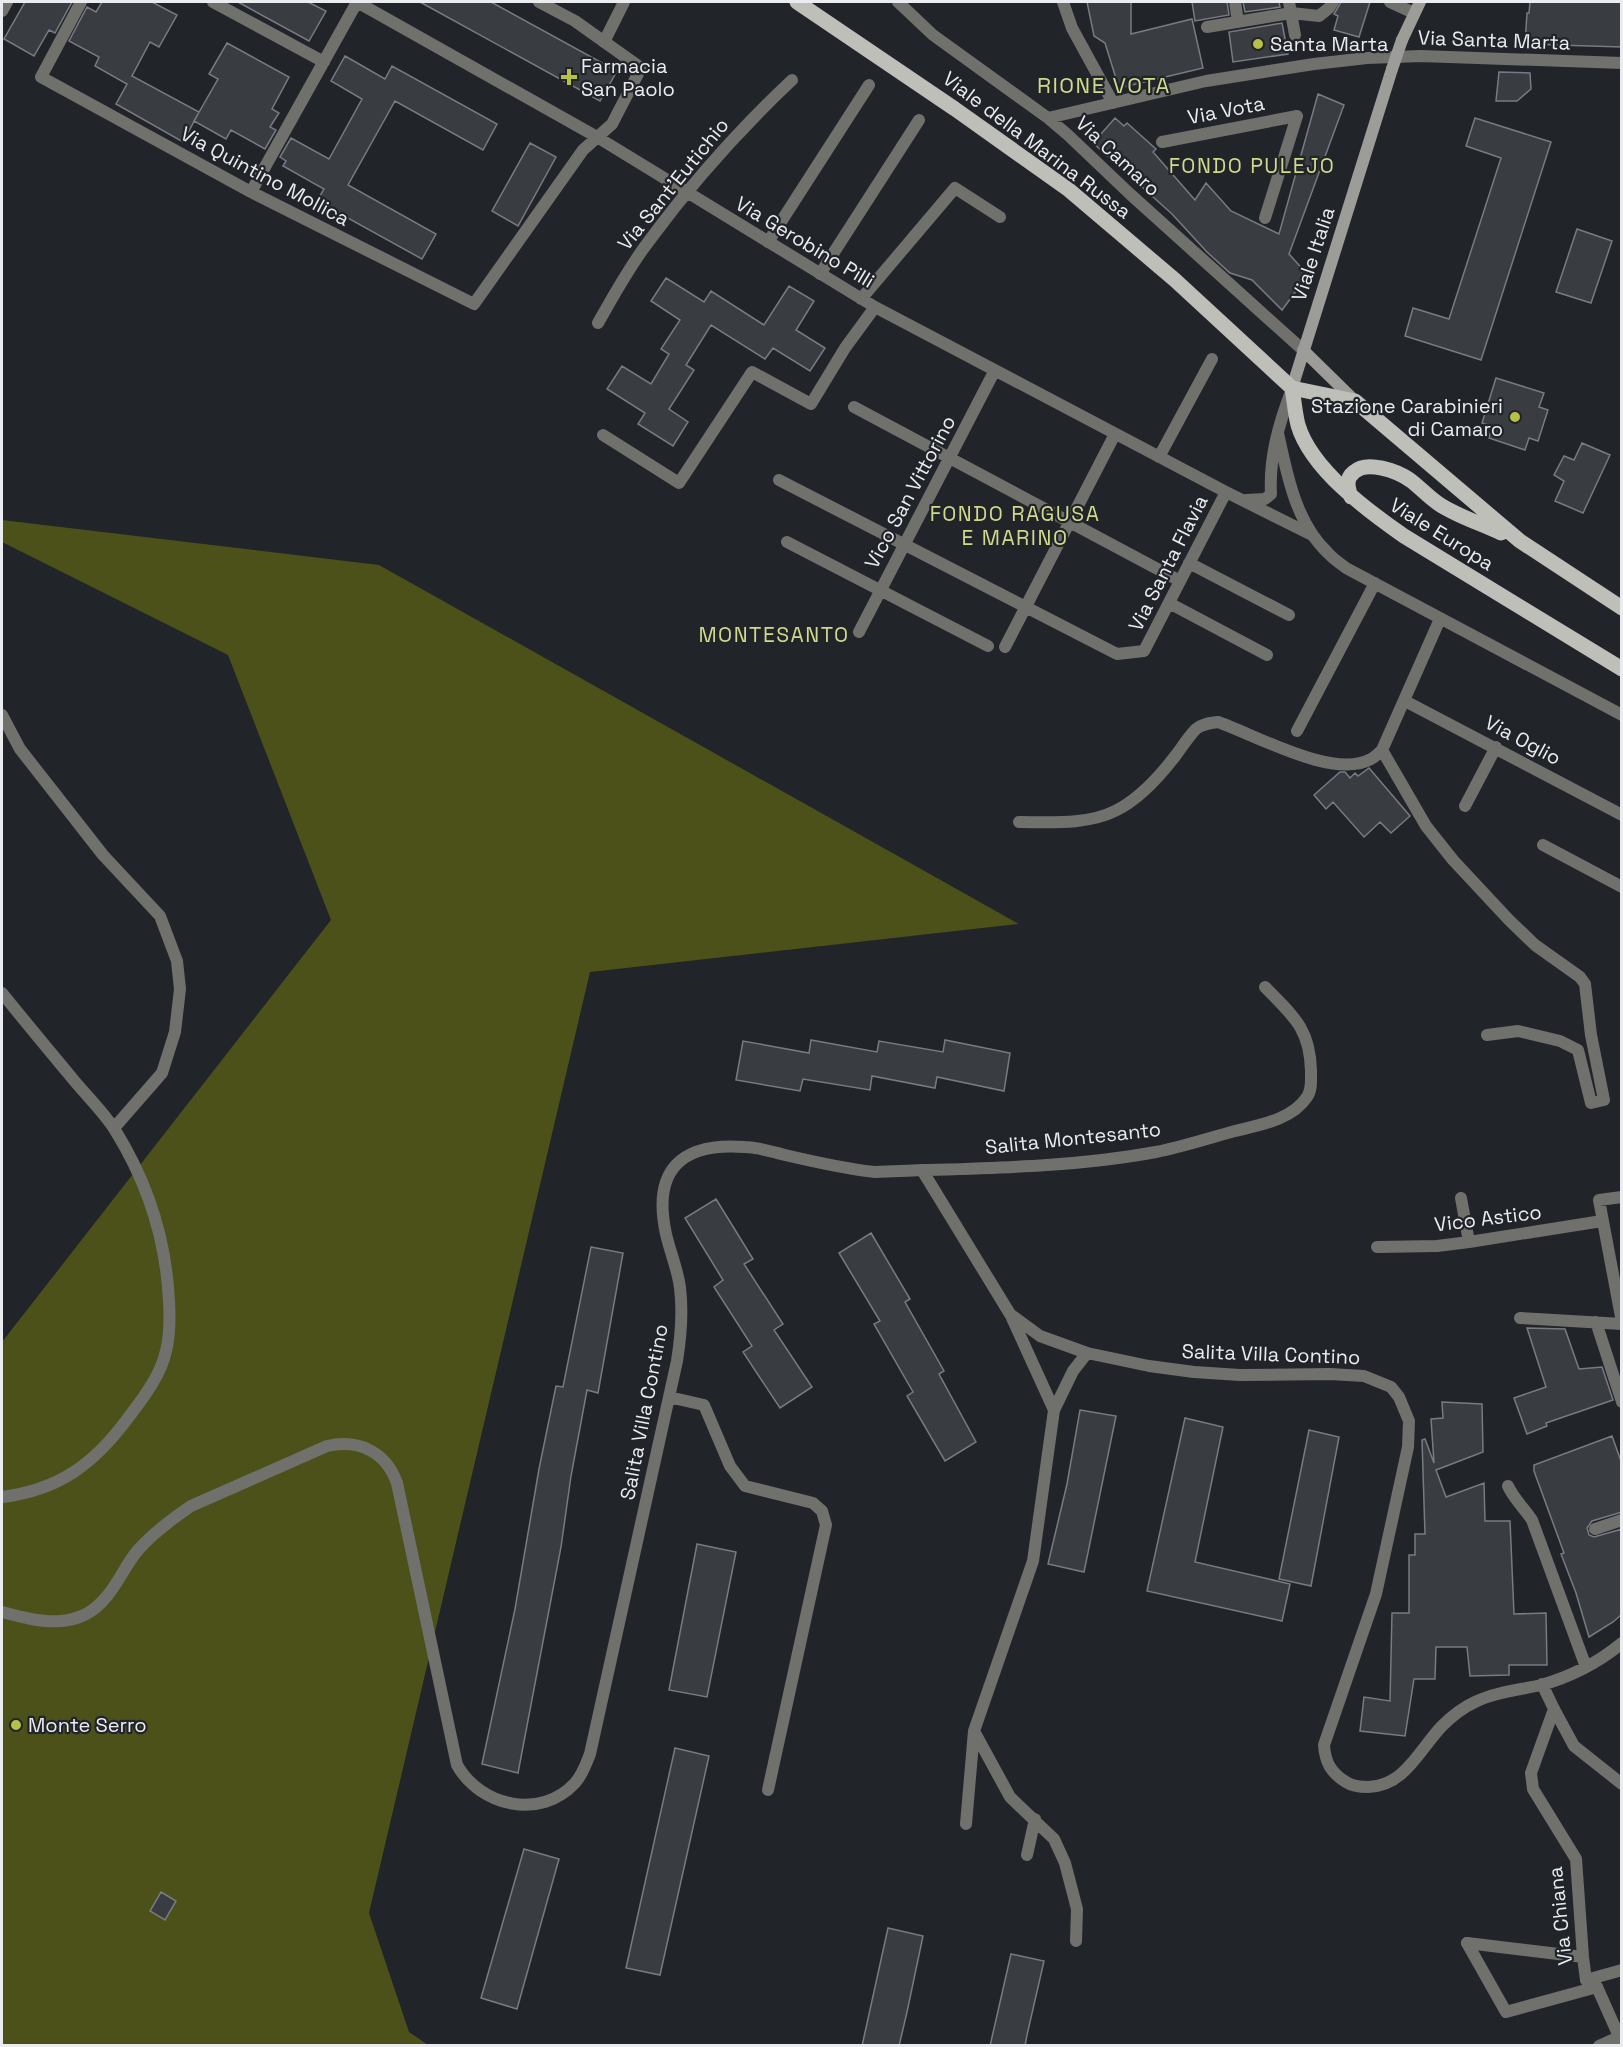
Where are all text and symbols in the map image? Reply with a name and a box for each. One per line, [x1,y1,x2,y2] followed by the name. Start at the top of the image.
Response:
[1417,24,1571,56] street label: Via Santa Marta
[1270,31,1389,57] place label: Santa Marta
[1251,37,1265,51] marker: Santa Marta
[581,53,675,102] place label: Farmacia San Paolo
[938,66,1136,224] street label: Viale della Marina Russa
[562,70,576,84] marker: Farmacia San Paolo
[1037,71,1171,99] district label: RIONE VOTA
[1185,90,1267,130] street label: Via Vota
[1070,110,1166,202] street label: Via Camaro
[612,112,734,256] street label: Via Sant'Eutichio
[176,120,354,232] street label: Via Quintino Mollica
[1169,152,1335,179] district label: FONDO PULEJO
[731,190,879,294] street label: Via Gerobino Pilli
[1286,204,1340,304] street label: Viale Italia
[1311,393,1503,442] place label: Stazione Carabinieri di Camaro
[1508,410,1522,424] marker: Stazione Carabinieri di Camaro
[859,411,961,573] street label: Vico San Vittorino
[1123,491,1213,635] street label: Via Santa Flavia
[1385,492,1499,576] street label: Viale Europa
[930,500,1100,551] district label: FONDO RAGUSA E MARINO
[698,621,850,648] district label: MONTESANTO
[1481,709,1565,771] street label: Via Oglio
[984,1116,1162,1160] street label: Salita Montesanto
[1433,1199,1543,1237] street label: Vico Astico
[614,1322,674,1502] street label: Salita Villa Contino
[1181,1338,1361,1370] street label: Salita Villa Contino
[28,1712,147,1738] place label: Monte Serro
[9,1718,23,1732] marker: Monte Serro
[1542,1865,1578,1967] street label: Via Chiana

